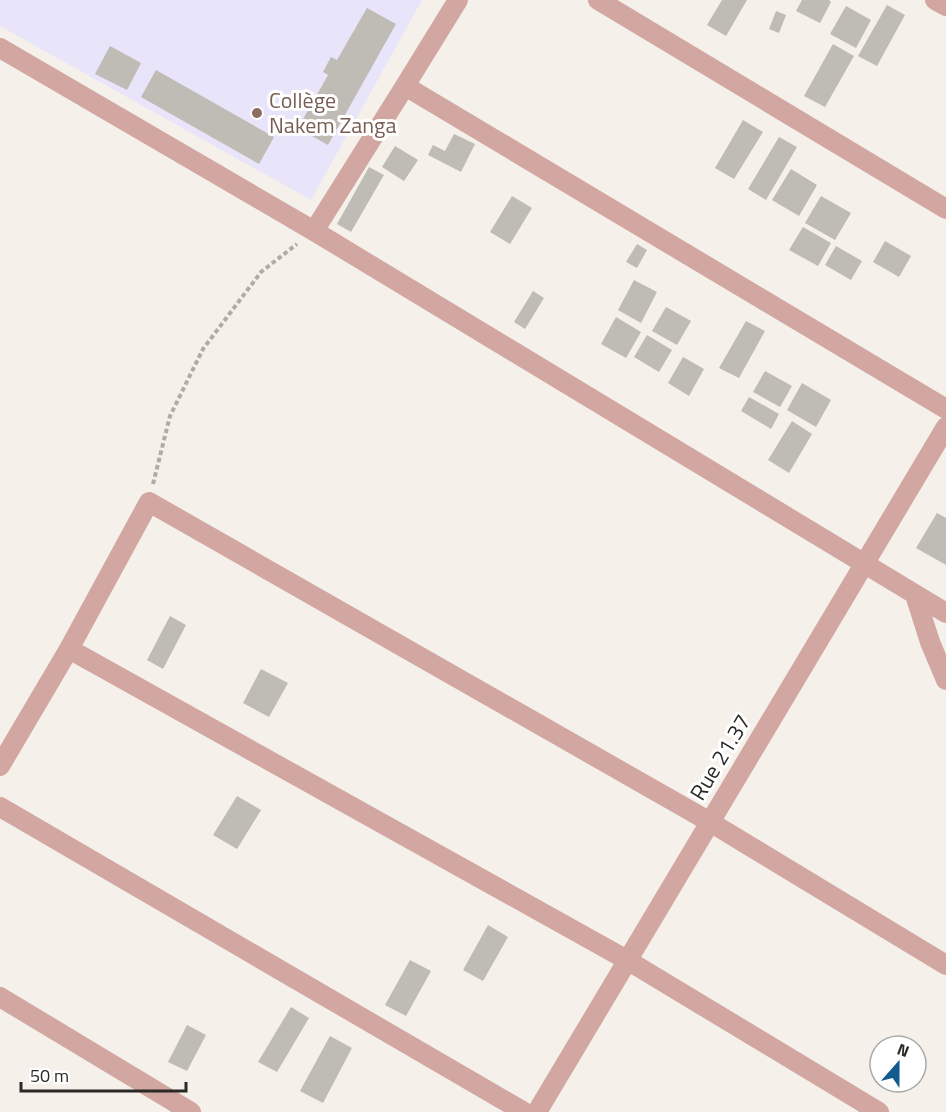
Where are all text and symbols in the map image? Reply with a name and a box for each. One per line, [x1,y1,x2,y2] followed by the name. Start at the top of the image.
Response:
[269,83,396,142] place label: Collège Nakem Zanga
[250,106,264,120] marker: Collège Nakem Zanga
[681,707,759,807] street label: Rue 21.37
[868,1034,928,1094] north arrow
[894,1037,913,1063] text: N
[21,1055,186,1093] scale bar
[30,1062,69,1089] text: 50 m

